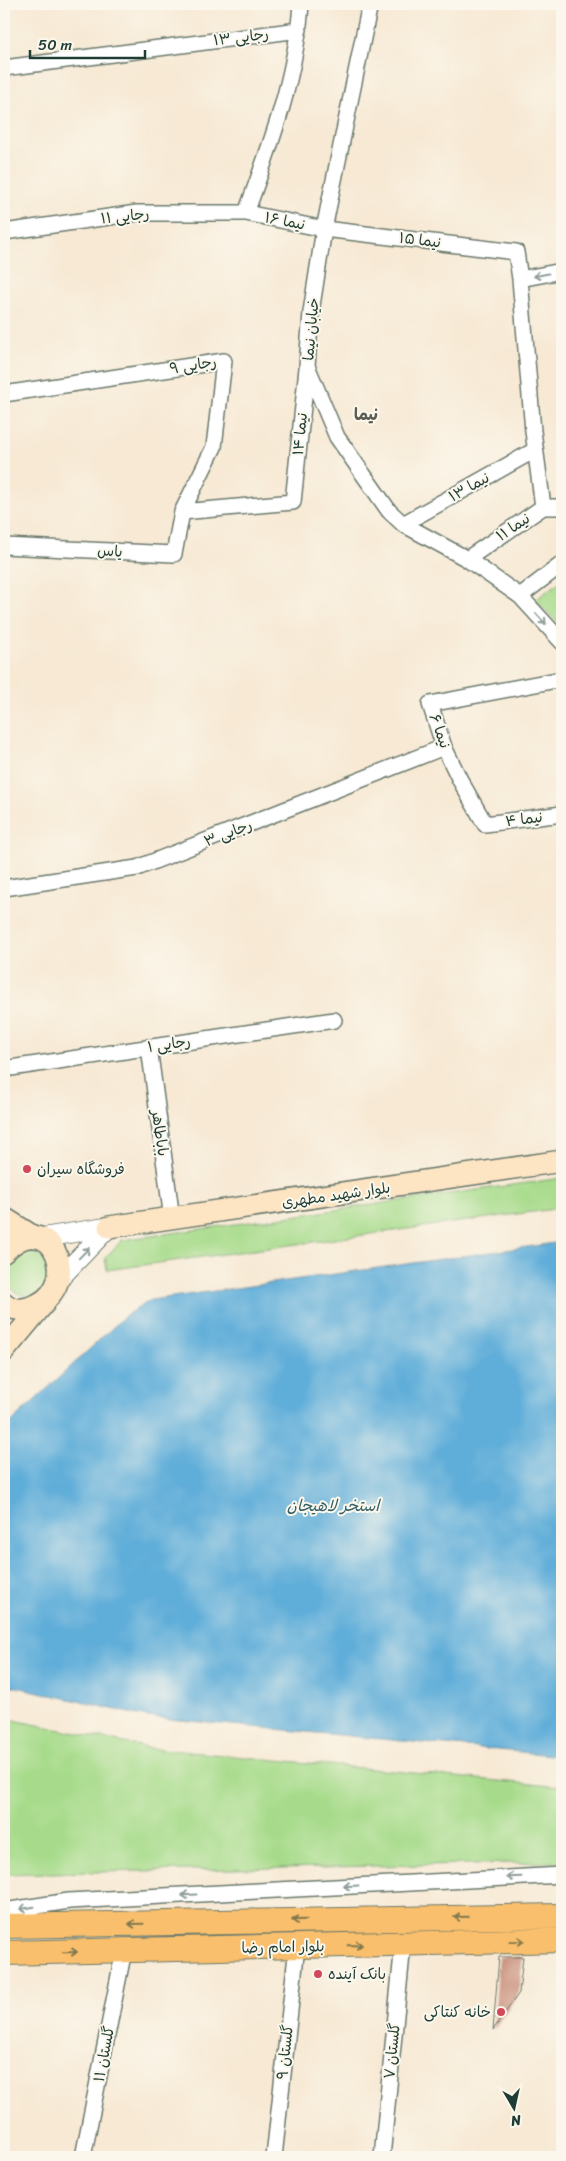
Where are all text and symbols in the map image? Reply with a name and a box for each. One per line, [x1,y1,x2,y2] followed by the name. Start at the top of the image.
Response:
[212,21,270,53] street label: رجایی ۱۳
[30,28,145,60] scale bar
[38,32,73,58] text: 50 m
[99,201,151,231] street label: رجایی ۱۱
[263,204,307,238] street label: نیما ۱۶
[398,225,442,255] street label: نیما ۱۵
[534,271,550,280] one-way arrow
[295,296,327,362] street label: خیابان نیما
[168,348,218,382] street label: رجایی ۹
[354,400,378,429] district label: نیما
[285,411,315,457] street label: نیما ۱۴
[443,465,495,509] street label: نیما ۱۳
[490,506,536,548] street label: نیما ۱۱
[97,537,123,565] street label: یاس
[535,613,547,625] one-way arrow
[422,710,458,752] street label: نیما ۶
[504,804,544,834] street label: نیما ۴
[200,812,256,854] street label: رجایی ۳
[146,1028,192,1060] street label: رجایی ۱
[144,1106,176,1158] street label: باباطاهر
[37,1156,125,1182] place label: فروشگاه سیران
[21,1163,33,1175] marker: فروشگاه سیران
[280,1175,392,1215] street label: بلوار شهید مطهری
[78,1247,90,1260] one-way arrow
[287,1491,381,1520] water label: استخر لاهیجان
[506,1872,522,1881] one-way arrow
[344,1881,360,1890] one-way arrow
[181,1890,197,1899] one-way arrow
[20,1903,36,1913] one-way arrow
[453,1912,470,1922] one-way arrow
[291,1916,307,1925] one-way arrow
[128,1919,144,1928] one-way arrow
[241,1933,325,1961] street label: بلوار امام رضا
[509,1937,525,1946] one-way arrow
[346,1940,363,1950] one-way arrow
[62,1947,78,1956] one-way arrow
[328,1961,386,1987] place label: بانک آینده
[312,1968,324,1980] marker: بانک آینده
[424,1999,491,2025] place label: خانه کنتاکی
[495,2006,507,2018] marker: خانه کنتاکی
[376,2022,408,2080] street label: گلستان ۷
[269,2023,301,2081] street label: گلستان ۹
[86,2024,122,2084] street label: گلستان ۱۱
[488,2084,538,2134] north arrow
[509,2107,524,2133] text: N

